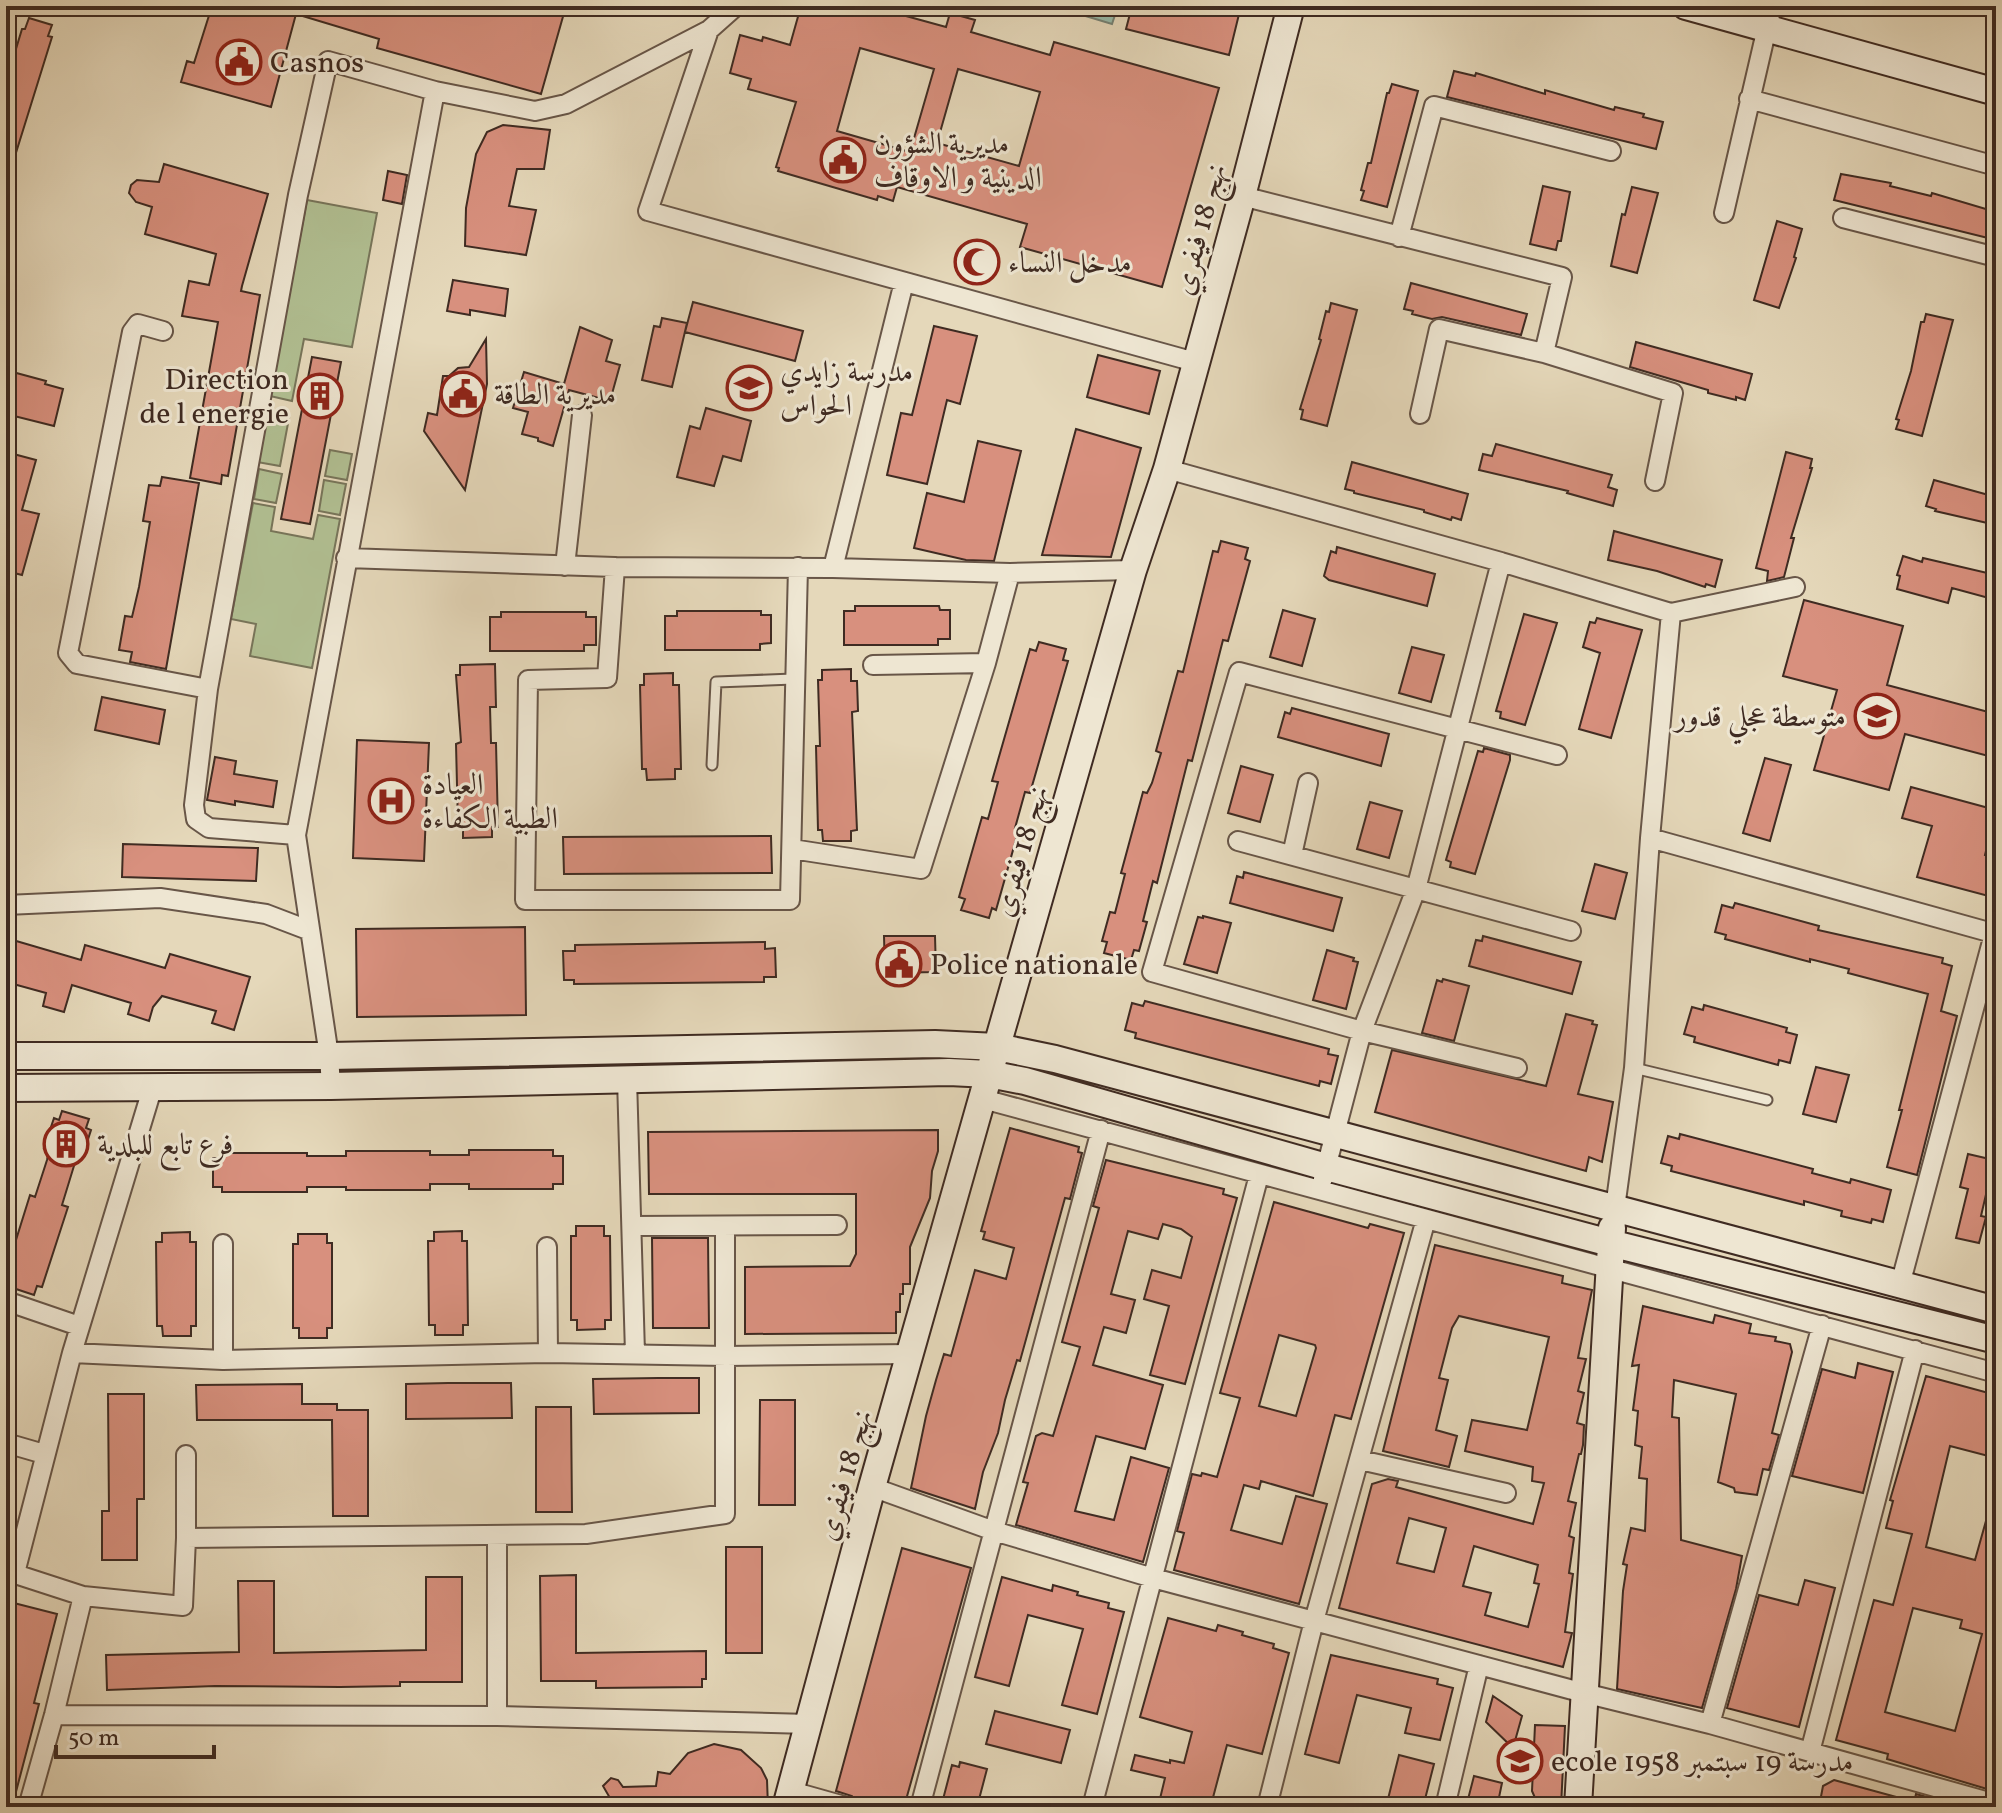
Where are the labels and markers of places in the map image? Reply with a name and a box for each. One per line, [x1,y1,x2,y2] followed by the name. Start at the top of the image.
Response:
[215,38,263,86] public building icon: Casnos
[270,43,364,85] place label: Casnos
[874,124,1042,200] place label: مديرية الشؤون الدينية و الاوقاف
[819,136,867,184] public building icon: مديرية الشؤون الدينية و الاوقاف
[953,238,1001,286] mosque icon: مدخل النساء
[1008,243,1132,285] place label: مدخل النساء
[780,352,913,428] place label: مدرسة زايدي الحواس
[139,360,289,436] place label: Direction de l energie
[725,364,773,412] school or university icon: مدرسة زايدي الحواس
[439,370,487,418] public building icon: مديرية الطاقة
[296,372,344,420] building icon: Direction de l energie
[494,375,616,417] place label: مديرية الطاقة
[1853,692,1901,740] school or university icon: متوسطة عجلي قدور
[1672,697,1846,745] place label: متوسطة عجلي قدور
[422,765,558,841] place label: العيادة الطبية الكفاءة
[367,777,415,825] hospital icon: العيادة الطبية الكفاءة
[875,940,923,988] public building icon: Police nationale
[930,945,1138,987] place label: Police nationale
[42,1120,90,1168] building icon: فرع تابع للبلدية
[97,1125,233,1171] place label: فرع تابع للبلدية
[1496,1737,1544,1785] school or university icon: ecole مدرسة 19 سبتمبر 1958
[1551,1742,1854,1784] place label: ecole مدرسة 19 سبتمبر 1958

